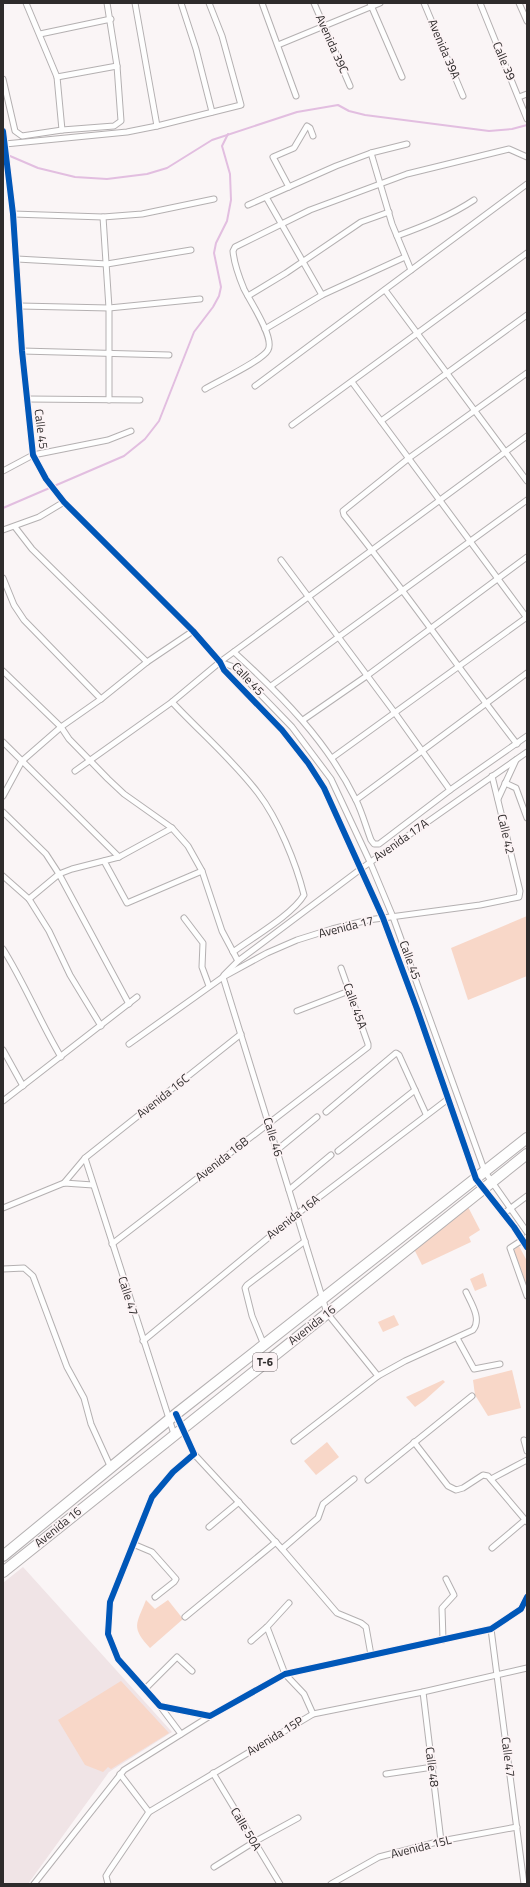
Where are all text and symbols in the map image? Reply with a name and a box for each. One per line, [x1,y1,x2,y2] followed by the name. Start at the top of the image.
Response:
[311,11,354,77] street label: Avenida 39C
[423,16,466,82] street label: Avenida 39A
[488,39,521,83] street label: Calle 39
[30,408,53,450] street label: Calle 45
[228,657,269,700] street label: Calle 45
[493,812,520,856] street label: Calle 42
[369,814,432,866] street label: Avenida 17A
[316,911,375,943] street label: Avenida 17
[395,938,426,982] street label: Calle 45
[338,980,373,1031] street label: Calle 45A
[132,1069,194,1122] street label: Avenida 16C
[259,1115,289,1159] street label: Calle 46
[191,1132,253,1186] street label: Avenida 16B
[262,1190,323,1244] street label: Avenida 16A
[113,1274,144,1318] street label: Calle 47
[284,1300,340,1349] street label: Avenida 16
[253,1353,277,1371] road number: T-6
[30,1501,86,1552] street label: Avenida 16
[243,1711,307,1760] street label: Avenida 15P
[497,1736,520,1778] street label: Calle 47
[421,1746,444,1788] street label: Calle 48
[226,1804,267,1854] street label: Calle 50A
[389,1830,453,1863] street label: Avenida 15L

